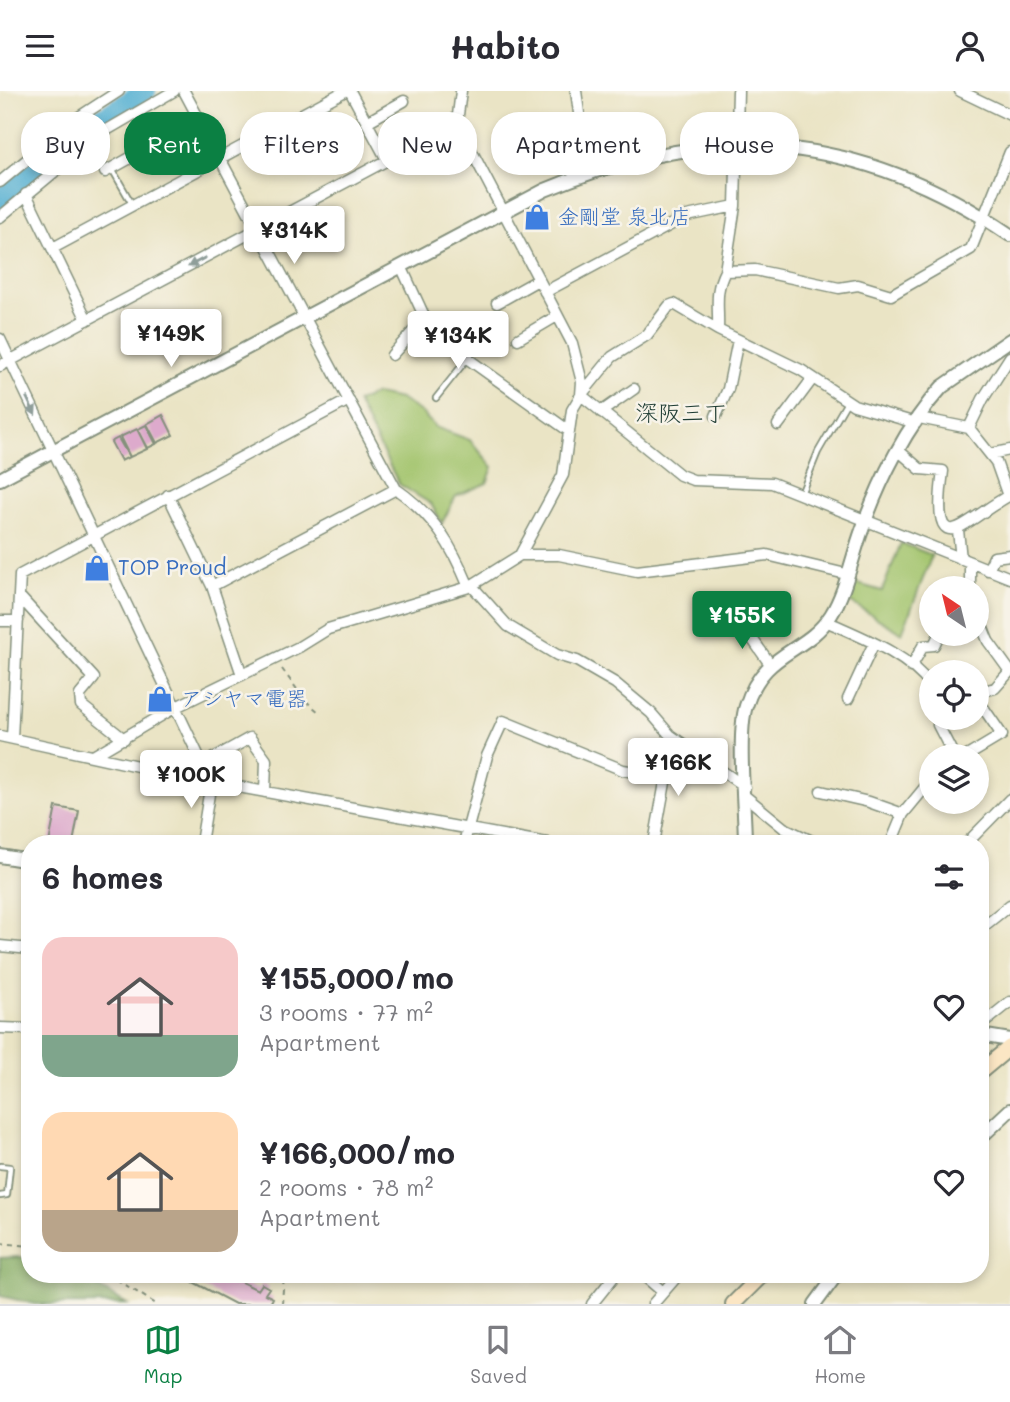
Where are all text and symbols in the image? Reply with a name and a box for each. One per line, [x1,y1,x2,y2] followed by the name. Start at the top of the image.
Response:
[450,25,560,67] text: Habito
[21,27,59,65] icon: menu
[951,27,989,65] icon: person
[21,112,110,175] chip: Buy
[124,112,226,175] chip: Rent
[240,112,364,175] chip: Filters
[378,112,477,175] chip: New
[491,112,666,175] chip: Apartment
[680,112,799,175] chip: House
[522,202,552,232] shop icon: 金剛堂 泉北店
[558,202,691,229] place label: 金剛堂 泉北店
[245,207,343,266] pin: ¥314K
[260,214,328,244] text: ¥314K
[186,256,206,268] one-way arrow
[122,309,220,369] pin: ¥149K
[409,311,507,371] pin: ¥134K
[137,317,205,347] text: ¥149K
[424,319,492,349] text: ¥134K
[25,396,37,416] one-way arrow
[635,397,727,427] district label: 深阪三丁
[82,553,112,583] shop icon: TOP Proud
[118,553,227,580] place label: TOP Proud
[919,576,989,646] north arrow
[919,576,989,814] map controls
[693,591,791,651] pin: ¥155K
[708,599,776,629] text: ¥155K
[919,660,989,730] button: locate
[145,684,175,714] shop icon: アシヤマ電器
[181,684,307,711] place label: アシヤマ電器
[629,739,727,798] pin: ¥166K
[919,744,989,814] button: layers
[644,746,712,776] text: ¥166K
[142,751,240,810] pin: ¥100K
[156,758,226,788] text: ¥100K
[42,857,163,897] text: 6 homes
[930,858,968,896] icon: filters
[259,957,454,997] text: ¥155,000/mo
[98,965,182,1049] icon: home
[930,988,968,1026] icon: heart
[259,997,433,1027] text: 3 rooms · 77 m²
[259,1027,381,1057] text: Apartment
[259,1132,455,1172] text: ¥166,000/mo
[98,1140,182,1224] icon: home
[930,1163,968,1201] icon: heart
[259,1172,433,1202] text: 2 rooms · 78 m²
[259,1202,381,1232] text: Apartment
[144,1321,183,1388] tab: Map
[470,1321,527,1388] tab: Saved
[814,1321,866,1388] tab: Home

